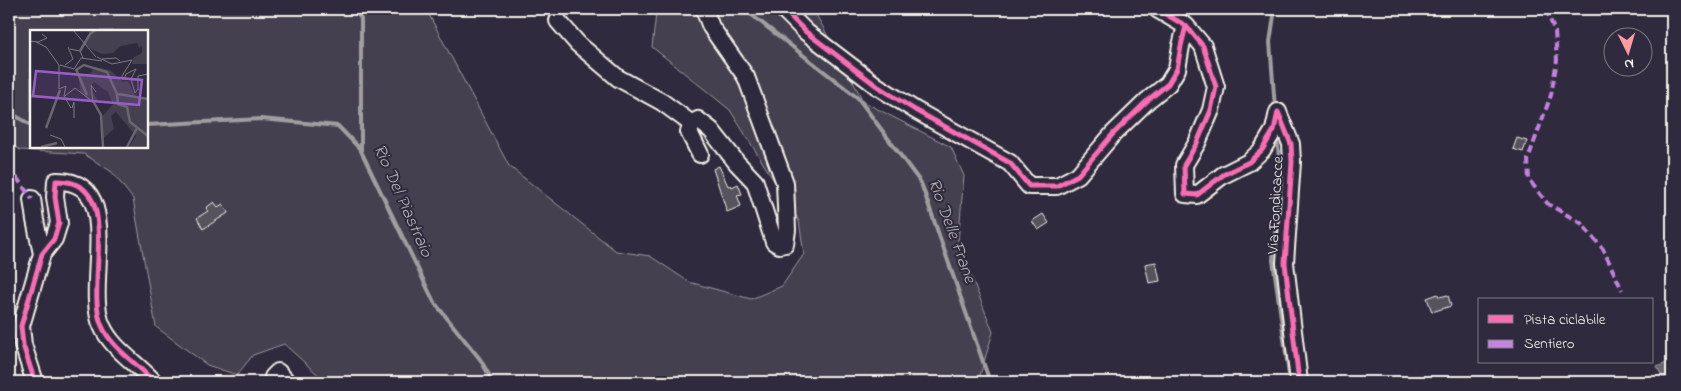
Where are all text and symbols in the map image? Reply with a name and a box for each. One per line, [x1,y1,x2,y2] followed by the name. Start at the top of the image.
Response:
[1604,28,1654,78] north arrow
[30,30,148,148] inset map
[1623,53,1635,74] text: N
[365,140,439,262] water label: Rio Del Piastraio
[1261,155,1291,256] street label: Via Fondicacce
[920,175,982,288] water label: Rio Delle Frane
[1478,298,1654,364] legend
[1524,309,1606,331] text: Pista ciclabile
[1524,333,1575,355] text: Sentiero

